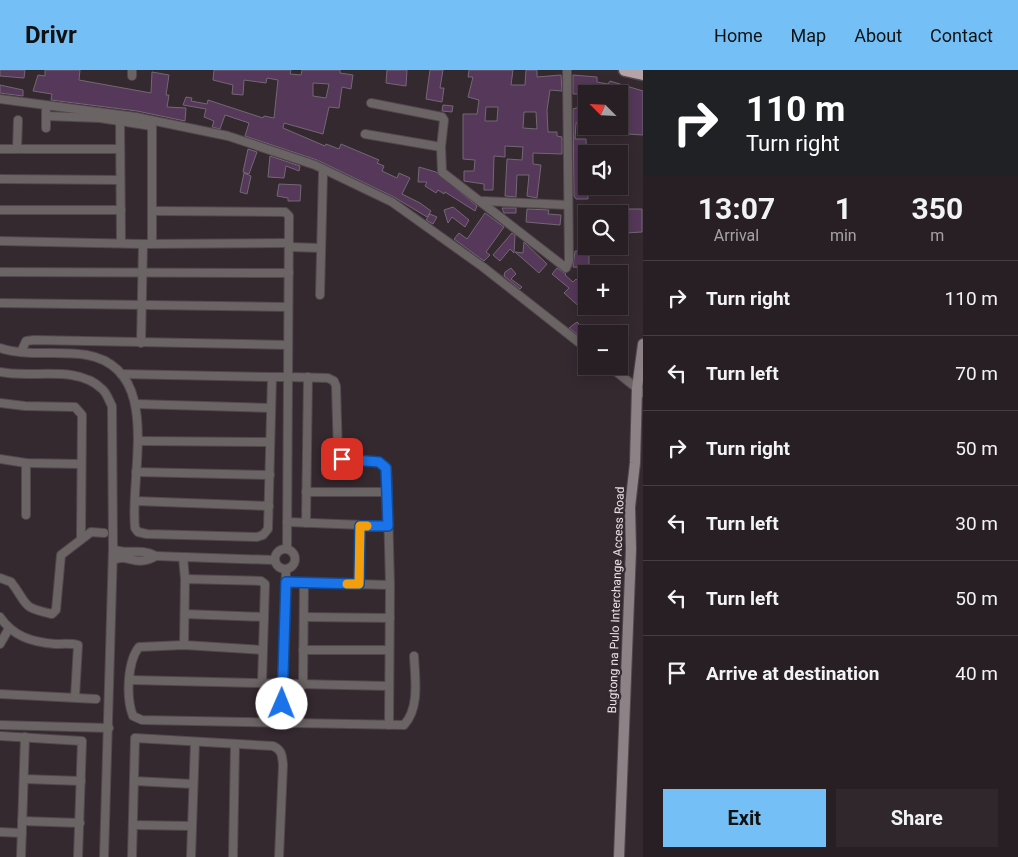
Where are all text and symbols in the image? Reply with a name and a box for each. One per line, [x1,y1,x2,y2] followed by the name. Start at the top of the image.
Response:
[25,21,77,49] text: Drivr
[714,25,763,46] text: Home
[791,25,826,46] text: Map
[854,25,902,46] text: About
[930,25,993,46] text: Contact
[578,85,628,135] north arrow
[578,85,628,375] map controls
[746,89,845,130] text: 110 m
[663,90,728,155] icon: right
[746,131,840,156] text: Turn right
[578,145,628,195] button: sound
[698,191,775,226] text: 13:07
[835,191,852,226] text: 1
[912,191,963,226] text: 350
[578,205,628,255] button: search
[714,226,759,245] text: Arrival
[830,226,857,245] text: min
[930,226,944,245] text: m
[578,265,628,315] button: +
[663,284,691,312] icon: right
[706,287,790,310] text: Turn right
[945,287,998,310] text: 110 m
[578,325,628,375] button: −
[663,359,691,387] icon: left
[706,362,779,385] text: Turn left
[955,362,998,385] text: 70 m
[663,434,691,462] icon: right
[706,437,790,460] text: Turn right
[955,437,998,460] text: 50 m
[321,438,363,480] pin
[328,445,356,473] icon: arrive
[605,486,627,714] street label: Bugtong na Pulo Interchange Access Road
[663,509,691,537] icon: left
[706,512,779,535] text: Turn left
[955,512,998,535] text: 30 m
[663,584,691,612] icon: left
[706,587,779,610] text: Turn left
[955,587,998,610] text: 50 m
[663,659,691,687] icon: arrive
[706,662,879,685] text: Arrive at destination
[955,662,998,685] text: 40 m
[255,677,307,729] position arrow
[663,789,826,847] button: Exit
[836,789,998,847] button: Share

